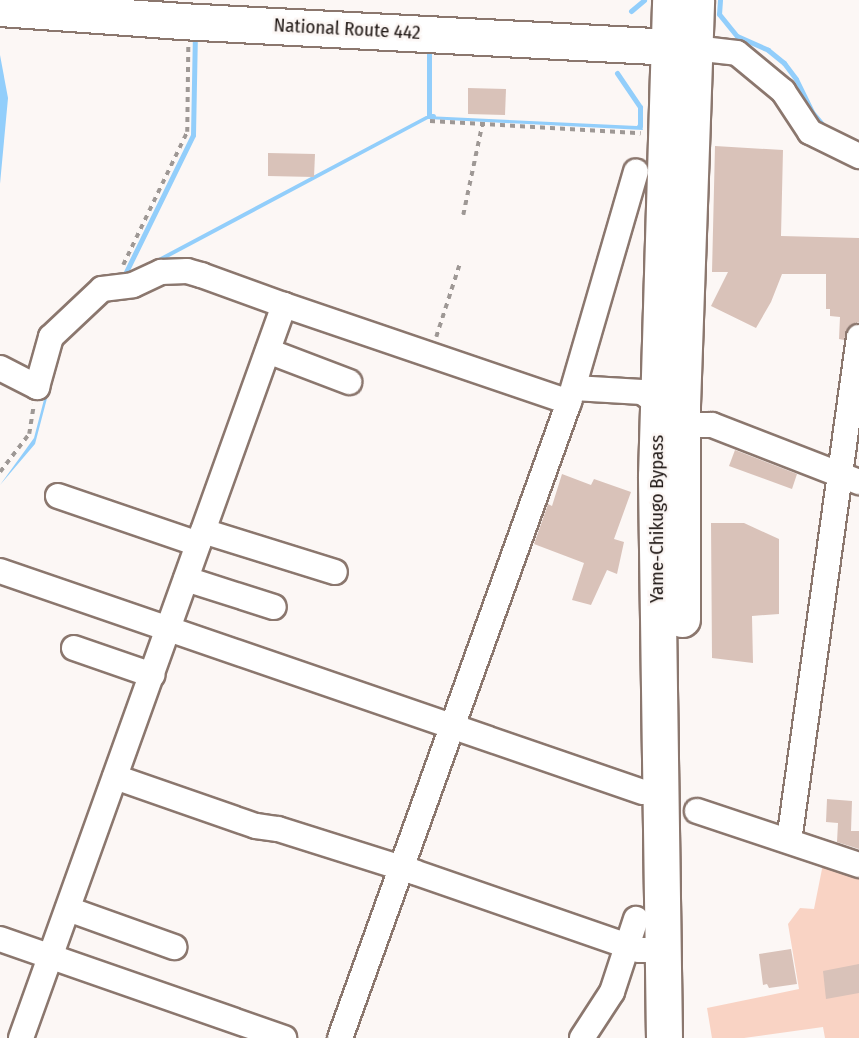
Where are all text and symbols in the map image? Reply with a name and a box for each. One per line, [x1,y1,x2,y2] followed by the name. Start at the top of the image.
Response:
[273,14,421,44] street label: National Route 442
[646,435,668,603] street label: Yame-Chikugo Bypass

